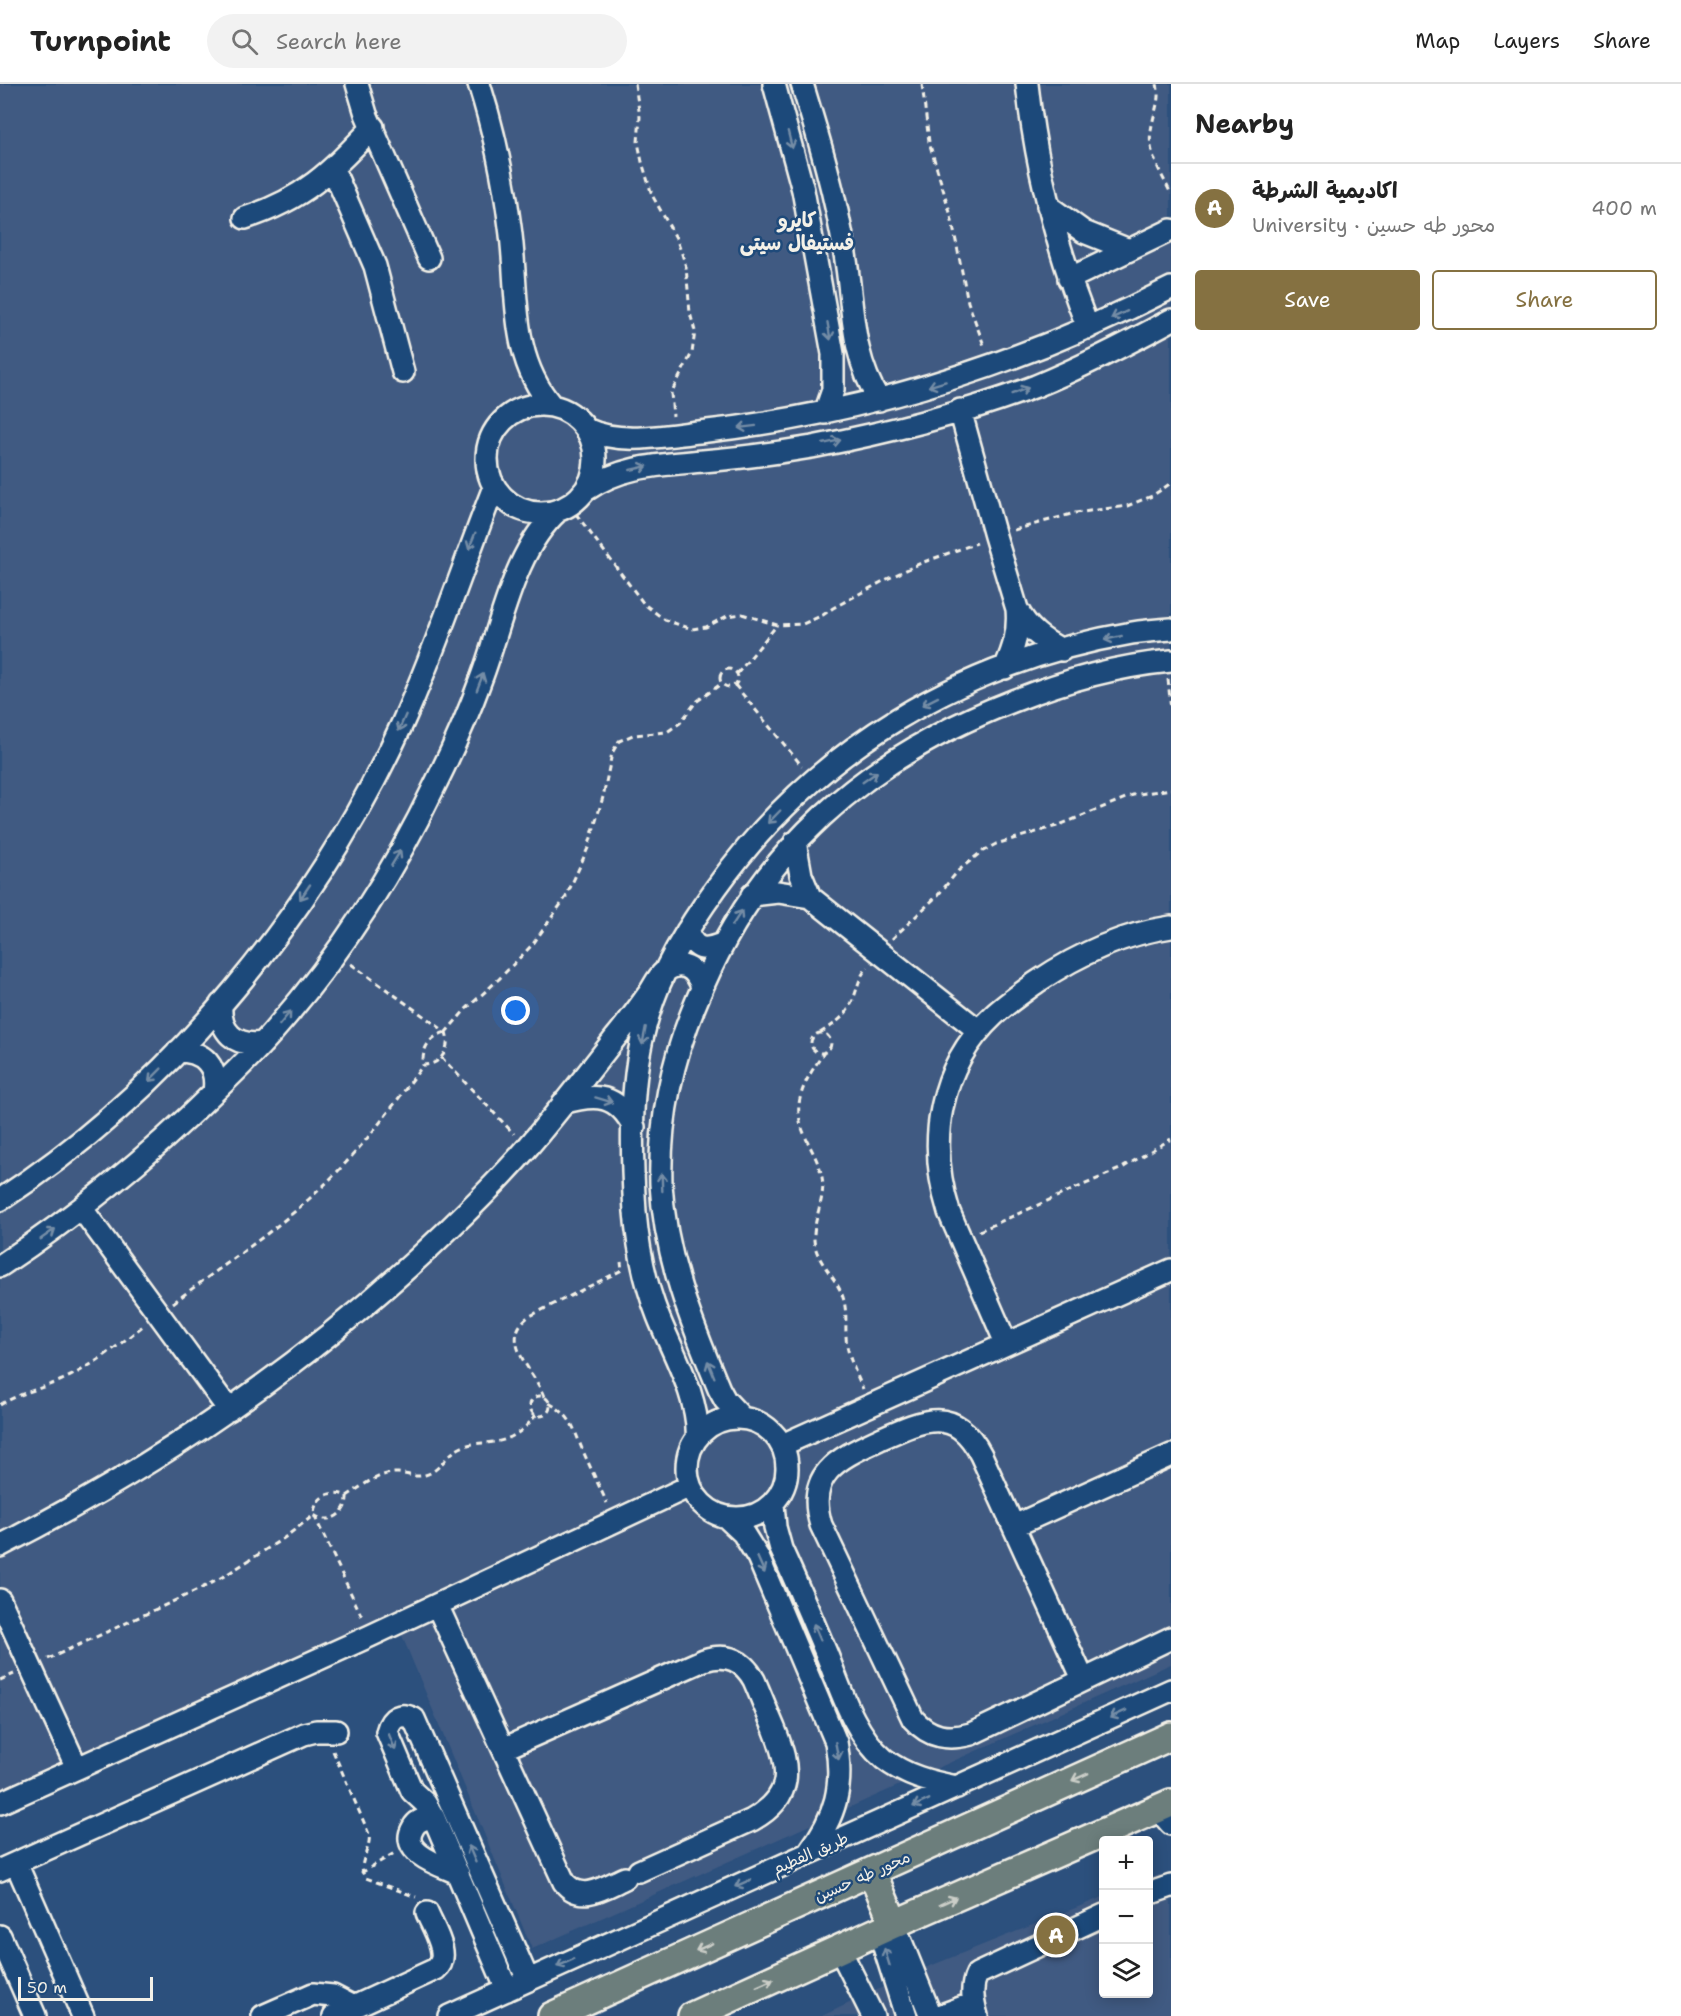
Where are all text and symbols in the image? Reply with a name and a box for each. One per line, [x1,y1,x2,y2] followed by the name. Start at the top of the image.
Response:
[207,14,627,68] search box
[30,22,171,60] text: Turnpoint
[228,25,261,58] icon: search
[276,27,402,56] text: Search here
[1415,27,1460,55] text: Map
[1493,27,1560,55] text: Layers
[1593,27,1651,55] text: Share
[1195,106,1294,141] text: Nearby
[785,130,797,149] one-way arrow
[1252,176,1398,205] text: اكاديمية الشرطة
[1207,195,1222,221] text: A
[1591,195,1657,221] text: 400 m
[740,207,854,256] district label: كايرو فستيفال سيتى
[1252,212,1495,238] text: University · محور طه حسين
[1195,270,1420,330] button: Save
[1432,270,1657,330] button: Share
[1110,309,1128,321] one-way arrow
[824,321,835,340] one-way arrow
[928,379,947,390] one-way arrow
[1010,385,1029,396] one-way arrow
[737,421,757,432] one-way arrow
[822,436,841,448] one-way arrow
[629,461,648,473] one-way arrow
[466,532,477,550] one-way arrow
[1104,632,1123,644] one-way arrow
[475,673,486,692] one-way arrow
[921,696,939,707] one-way arrow
[395,714,406,732] one-way arrow
[861,771,877,783] one-way arrow
[766,809,781,824] one-way arrow
[390,850,402,867] one-way arrow
[299,884,312,901] one-way arrow
[732,910,744,927] one-way arrow
[501,996,530,1025] your location
[278,1011,292,1026] one-way arrow
[638,1025,649,1045] one-way arrow
[147,1067,162,1082] one-way arrow
[594,1095,613,1106] one-way arrow
[656,1173,667,1193] one-way arrow
[40,1228,56,1240] one-way arrow
[705,1361,716,1379] one-way arrow
[756,1555,767,1573] one-way arrow
[811,1623,822,1641] one-way arrow
[1109,1709,1127,1720] one-way arrow
[387,1732,398,1751] one-way arrow
[832,1741,843,1760] one-way arrow
[1071,1772,1089,1784] one-way arrow
[912,1798,930,1809] one-way arrow
[769,1827,852,1881] street label: طريق الفطيم
[1099,1836,1153,1998] map controls
[1099,1836,1153,1890] button: +
[466,1845,477,1864] one-way arrow
[811,1846,913,1907] street label: محور طه حسين
[734,1878,752,1889] one-way arrow
[1099,1890,1153,1944] button: −
[938,1895,957,1906] one-way arrow
[1036,1912,1076,1958] pin: A
[695,1943,713,1954] one-way arrow
[1099,1944,1153,1998] button: layers
[881,1948,892,1967] one-way arrow
[557,1958,575,1969] one-way arrow
[18,1974,153,2002] scale bar
[27,1977,67,1998] text: 50 m
[756,1977,774,1988] one-way arrow

